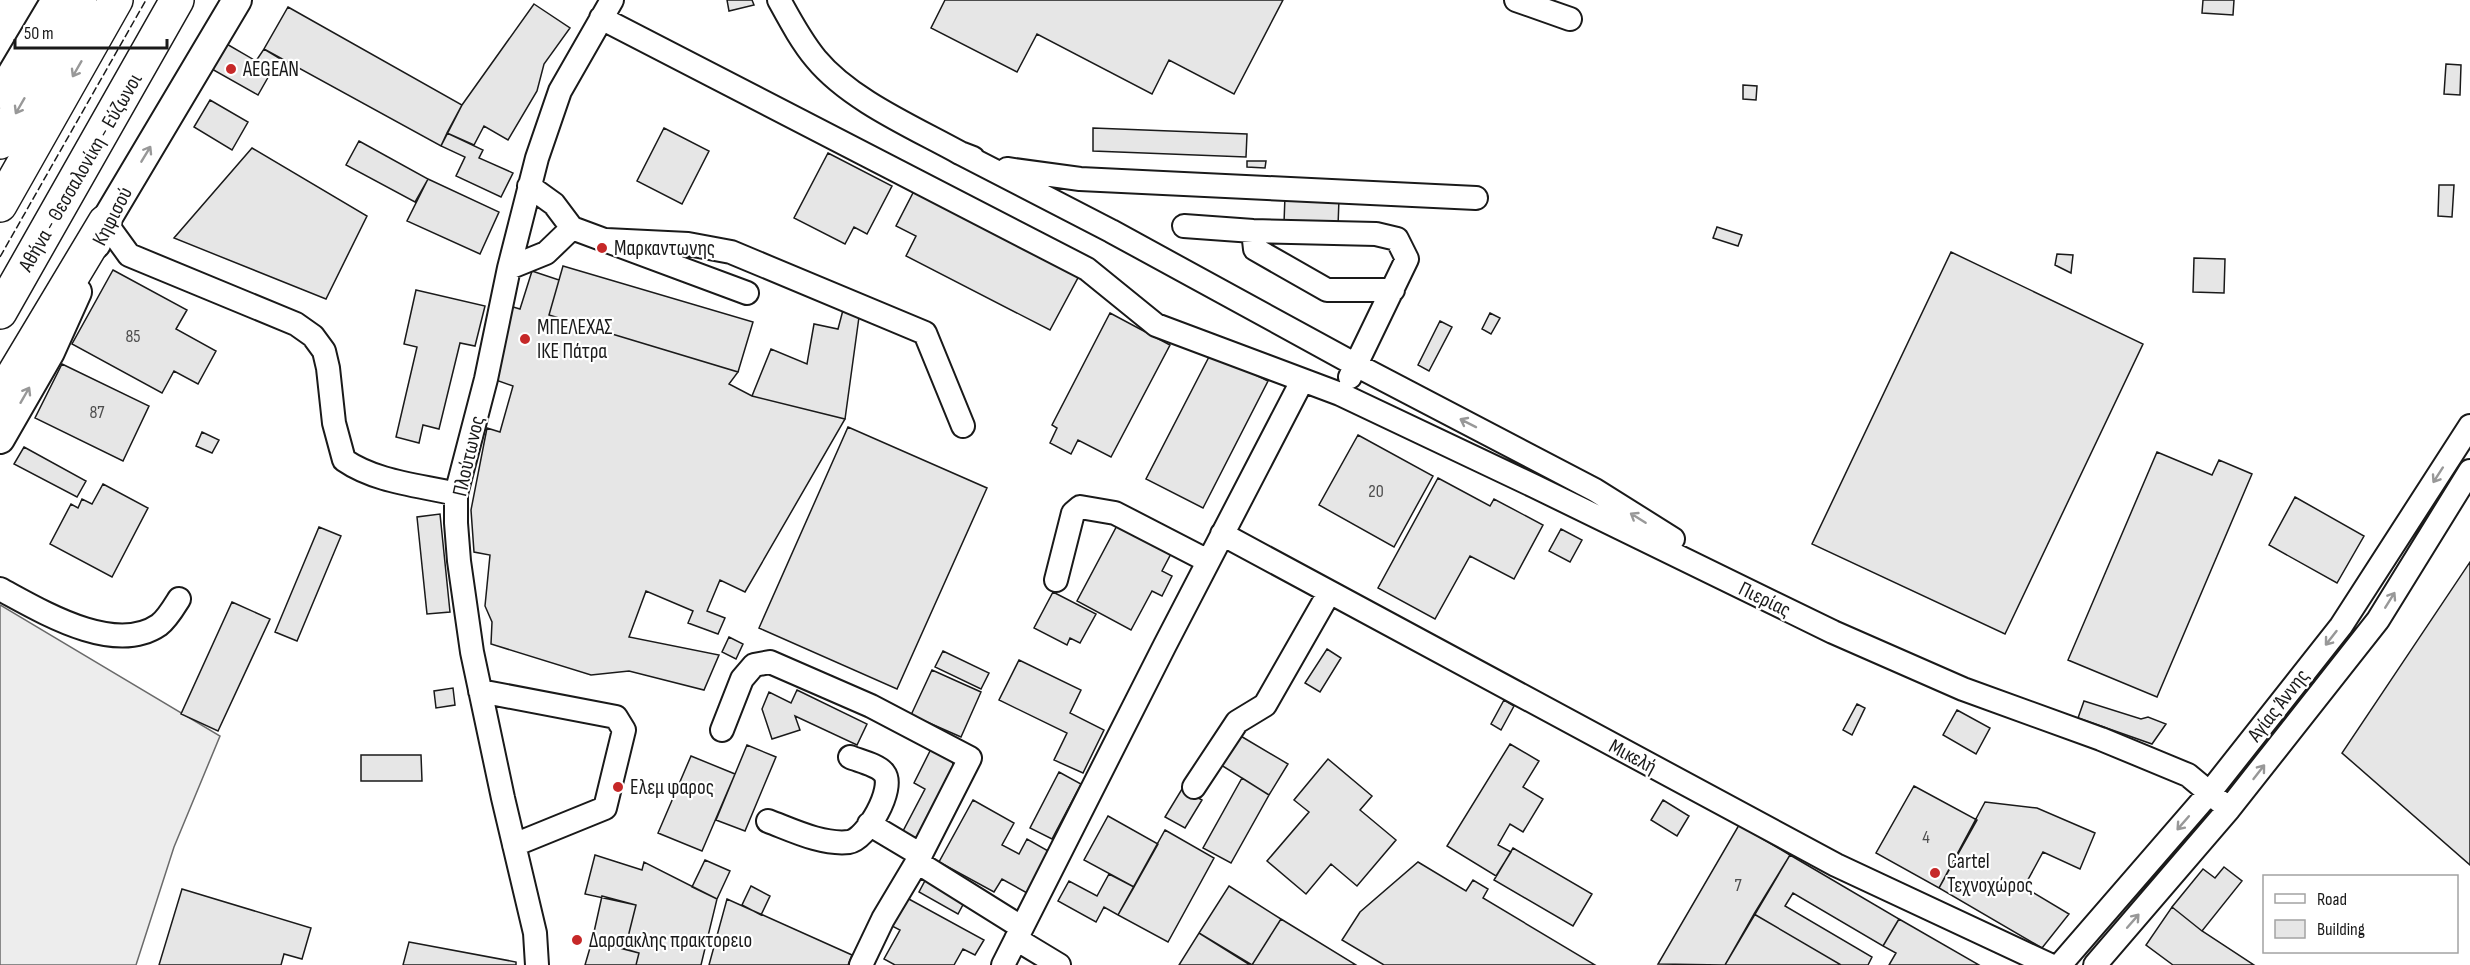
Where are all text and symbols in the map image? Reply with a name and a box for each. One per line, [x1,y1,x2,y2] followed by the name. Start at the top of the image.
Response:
[15,12,166,50] scale bar
[24,23,54,44] text: 50 m
[242,57,299,82] place label: AEGEAN
[71,60,83,77] one-way arrow
[224,62,238,76] marker: AEGEAN
[13,69,148,277] street label: Αθήνα - Θεσσαλονίκη - Εύζωνοι
[14,97,26,114] one-way arrow
[140,146,152,163] one-way arrow
[87,183,138,250] street label: Κηφισού
[614,236,715,261] place label: Μαρκαντωνης
[595,241,609,255] marker: Μαρκαντωνης
[537,315,612,364] place label: ΜΠΕΛΕΧΑΣ ΙΚΕ Πάτρα
[125,326,141,347] house number: 85
[518,332,532,346] marker: ΜΠΕΛΕΧΑΣ ΙΚΕ Πάτρα
[19,387,31,404] one-way arrow
[89,402,105,423] house number: 87
[447,414,490,499] street label: Πλούτωνος
[1459,417,1477,428] one-way arrow
[2432,466,2444,483] one-way arrow
[1368,481,1384,502] house number: 20
[1630,511,1647,523] one-way arrow
[1735,576,1795,623] street label: Πιερίας
[2384,592,2396,609] one-way arrow
[2325,629,2338,645] one-way arrow
[2242,664,2314,747] street label: Αγίας Άννης
[1605,734,1661,779] street label: Μικελή
[2252,764,2265,780] one-way arrow
[630,775,714,800] place label: Ελεμ φαρος
[611,780,625,794] marker: Ελεμ φαρος
[2176,815,2190,830] one-way arrow
[1922,827,1930,848] house number: 4
[1947,849,2033,898] place label: Cartel Τεχνοχώρος
[1928,866,1942,880] marker: Cartel Τεχνοχώρος
[1734,875,1742,896] house number: 7
[2263,875,2458,953] legend
[2317,889,2347,910] text: Road
[2126,914,2140,929] one-way arrow
[2317,919,2365,940] text: Building
[589,928,752,953] place label: Δαρσακλης πρακτορειο
[570,933,584,947] marker: Δαρσακλης πρακτορειο

